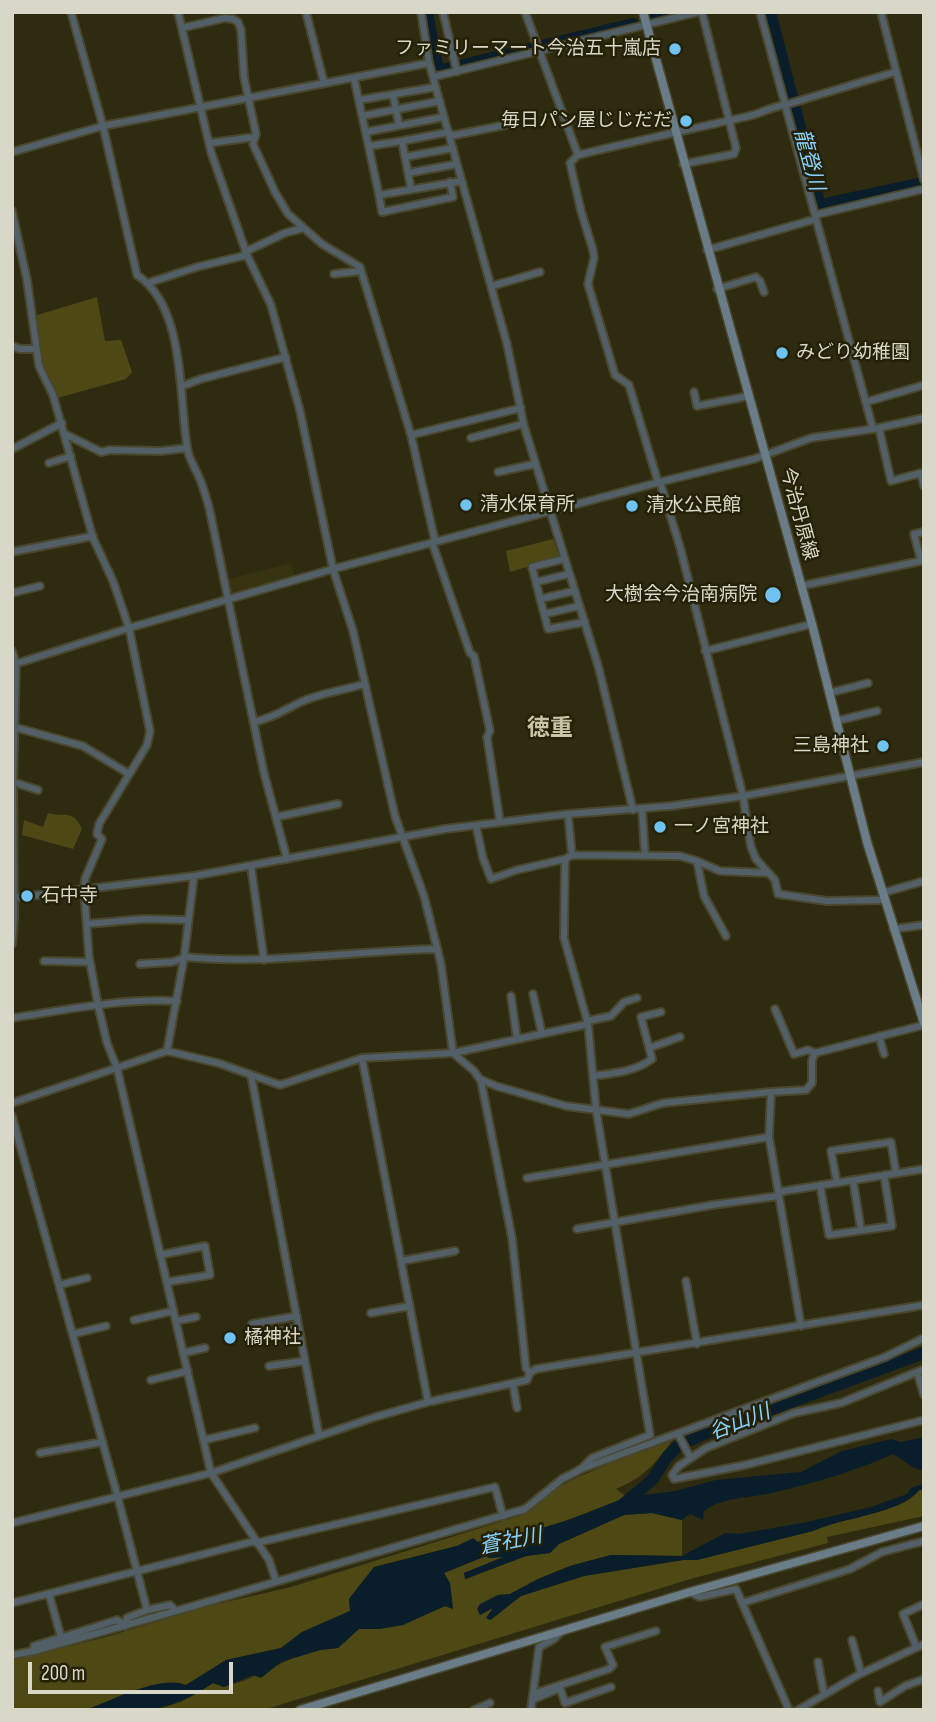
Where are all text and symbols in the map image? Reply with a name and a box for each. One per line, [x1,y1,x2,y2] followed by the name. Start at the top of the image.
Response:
[395,38,661,60] place label: ファミリーマート今治五十嵐店
[667,41,683,57] marker: ファミリーマート今治五十嵐店
[501,110,672,132] place label: 毎日パン屋じじだだ
[678,113,694,129] marker: 毎日パン屋じじだだ
[788,126,828,194] water label: 龍登川
[796,342,910,364] place label: みどり幼稚園
[774,345,790,361] marker: みどり幼稚園
[775,465,821,563] street label: 今治丹原線
[480,494,575,516] place label: 清水保育所
[646,495,741,517] place label: 清水公民館
[458,497,474,513] marker: 清水保育所
[624,498,640,514] marker: 清水公民館
[605,584,757,606] place label: 大樹会今治南病院
[763,585,783,605] marker: 大樹会今治南病院
[527,715,573,743] district label: 徳重
[793,735,869,757] place label: 三島神社
[875,738,891,754] marker: 三島神社
[674,816,769,838] place label: 一ノ宮神社
[652,819,668,835] marker: 一ノ宮神社
[41,885,98,907] place label: 石中寺
[19,888,35,904] marker: 石中寺
[244,1327,301,1349] place label: 橘神社
[222,1330,238,1346] marker: 橘神社
[706,1400,774,1446] water label: 谷山川
[478,1524,544,1560] water label: 蒼社川
[32,1648,236,1692] scale bar
[41,1661,85,1686] text: 200 m

